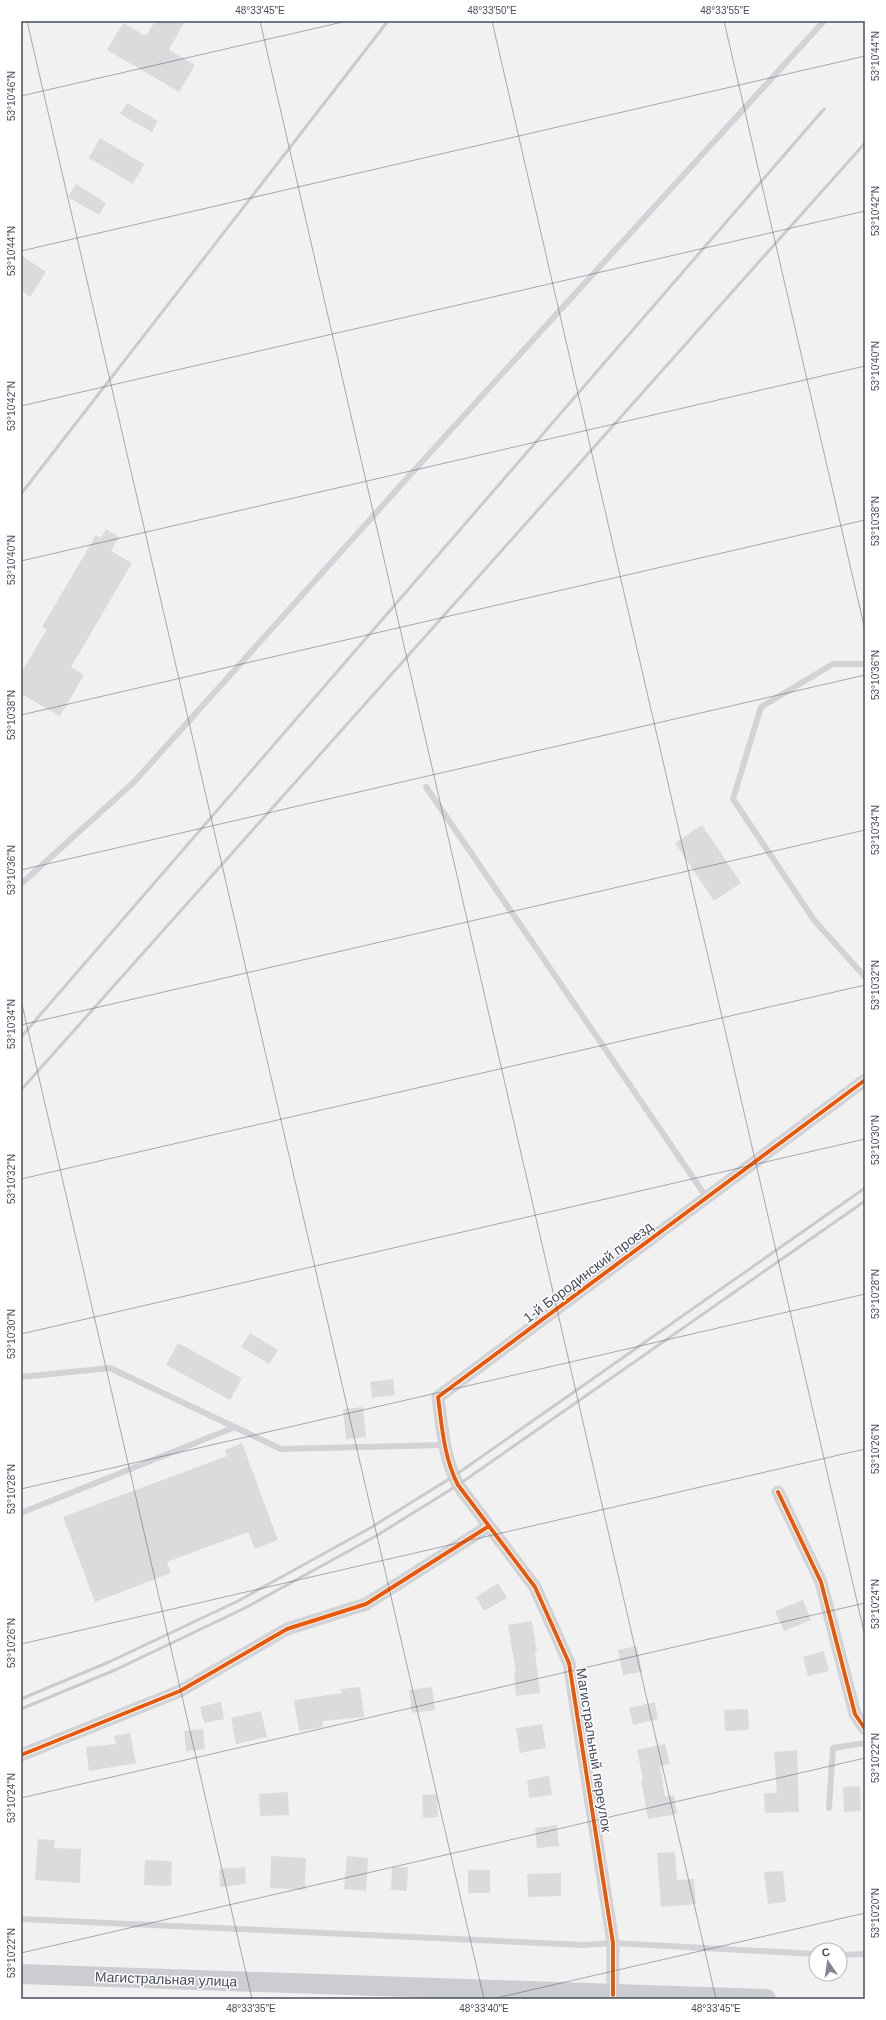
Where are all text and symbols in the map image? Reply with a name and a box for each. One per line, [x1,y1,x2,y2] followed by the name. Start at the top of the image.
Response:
[235,5,285,16] text: 48°33'45"E
[467,5,517,16] text: 48°33'50"E
[700,5,750,16] text: 48°33'55"E
[870,31,881,81] text: 53°10'44"N
[6,71,17,121] text: 53°10'46"N
[870,186,881,236] text: 53°10'42"N
[6,226,17,276] text: 53°10'44"N
[870,341,881,391] text: 53°10'40"N
[6,381,17,431] text: 53°10'42"N
[870,496,881,546] text: 53°10'38"N
[6,535,17,585] text: 53°10'40"N
[870,650,881,700] text: 53°10'36"N
[6,690,17,740] text: 53°10'38"N
[870,805,881,855] text: 53°10'34"N
[6,845,17,895] text: 53°10'36"N
[870,960,881,1010] text: 53°10'32"N
[6,999,17,1049] text: 53°10'34"N
[870,1115,881,1165] text: 53°10'30"N
[6,1154,17,1204] text: 53°10'32"N
[520,1218,656,1326] street label: 1-й Бородинский проезд
[870,1269,881,1319] text: 53°10'28"N
[6,1309,17,1359] text: 53°10'30"N
[870,1424,881,1474] text: 53°10'26"N
[6,1464,17,1514] text: 53°10'28"N
[870,1579,881,1629] text: 53°10'24"N
[6,1618,17,1668] text: 53°10'26"N
[573,1667,615,1834] street label: Магистральный переулок
[870,1733,881,1783] text: 53°10'22"N
[6,1773,17,1823] text: 53°10'24"N
[870,1888,881,1938] text: 53°10'20"N
[6,1928,17,1978] text: 53°10'22"N
[808,1942,848,1982] north arrow
[821,1946,831,1959] text: С
[95,1969,238,1989] street label: Магистральная улица
[226,2003,276,2014] text: 48°33'35"E
[459,2003,509,2014] text: 48°33'40"E
[691,2003,741,2014] text: 48°33'45"E

